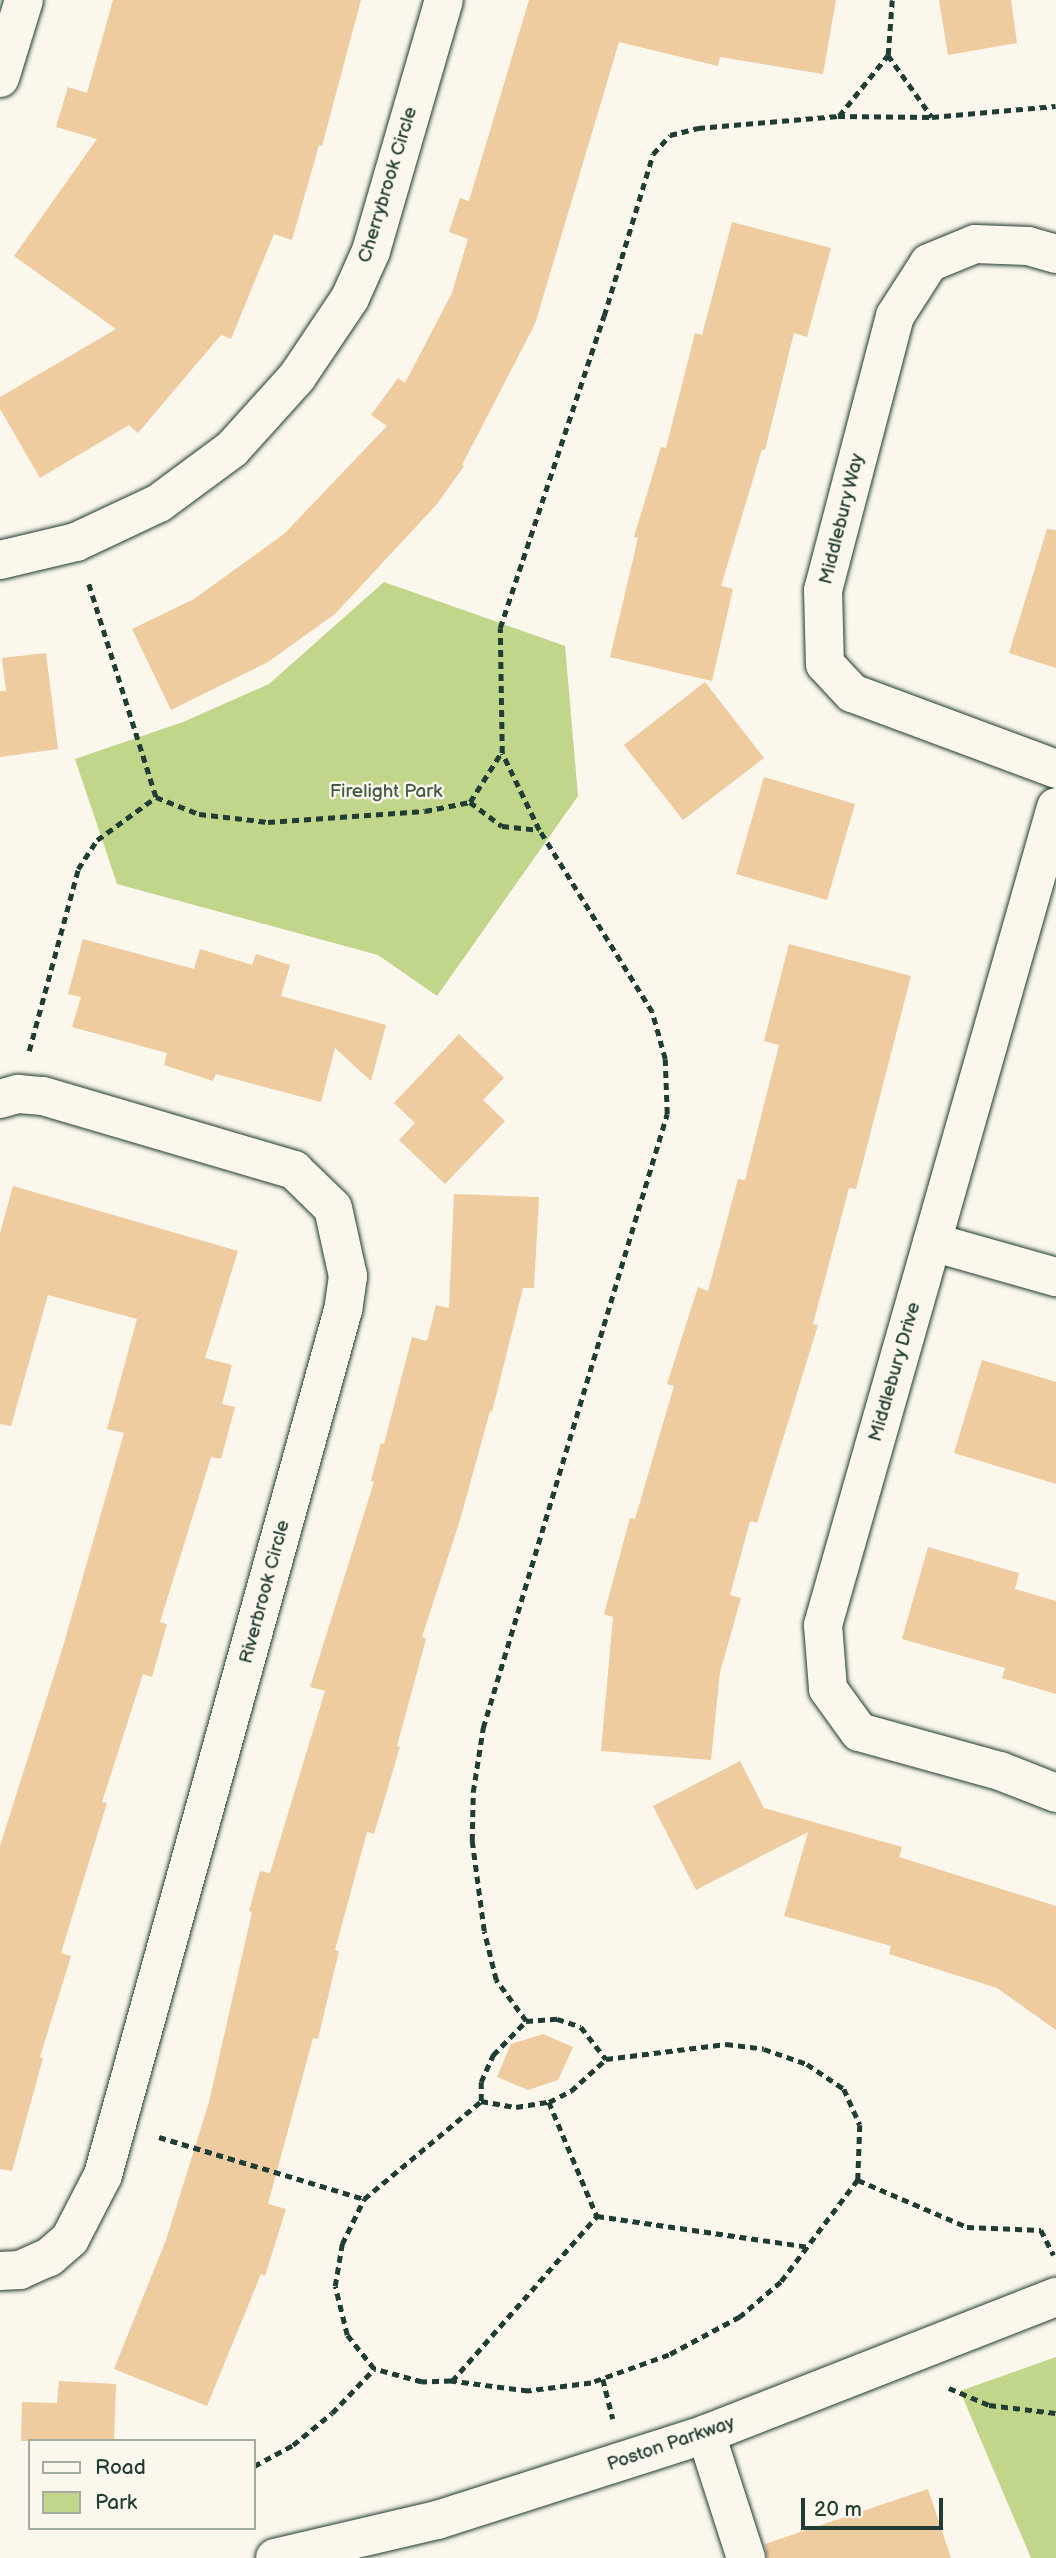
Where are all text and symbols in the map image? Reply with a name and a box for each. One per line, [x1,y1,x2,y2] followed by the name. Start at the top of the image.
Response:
[353,104,423,266] street label: Cherrybrook Circle
[814,450,870,588] street label: Middlebury Way
[330,781,442,803] park label: Firelight Park
[864,1299,926,1445] street label: Middlebury Drive
[235,1518,295,1666] street label: Riverbrook Circle
[604,2412,738,2476] street label: Poston Parkway
[28,2439,256,2530] legend
[95,2455,146,2480] text: Road
[804,2484,946,2528] scale bar
[95,2490,137,2515] text: Park
[814,2497,862,2522] text: 20 m

